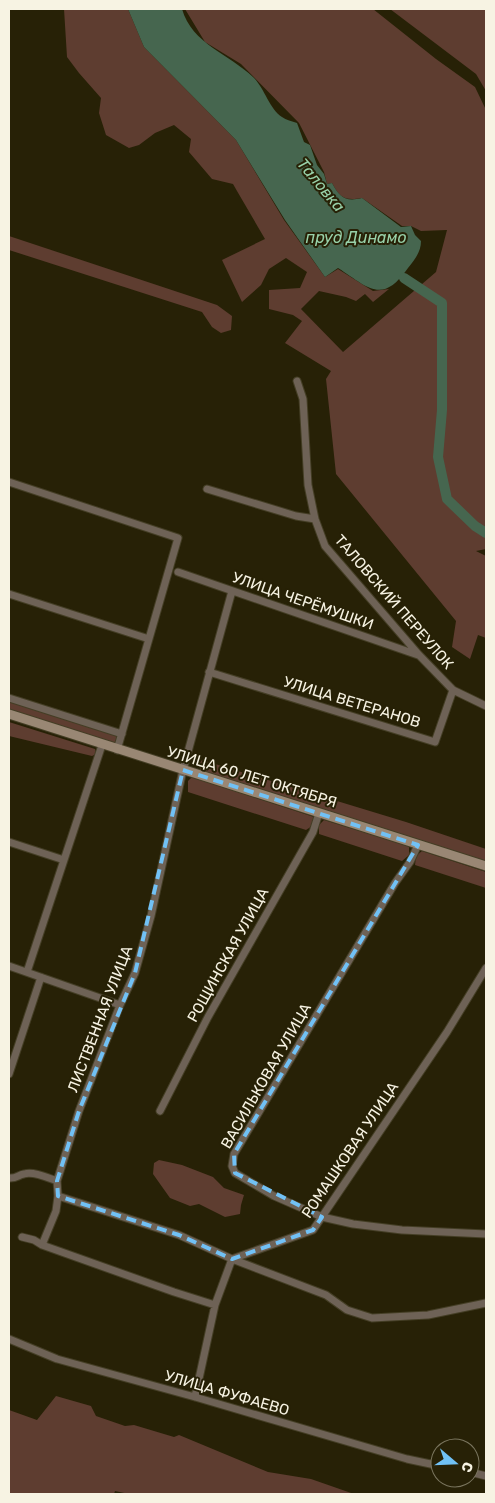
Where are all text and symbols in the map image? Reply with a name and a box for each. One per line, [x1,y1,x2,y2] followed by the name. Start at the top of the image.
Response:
[293,154,349,216] water label: Таловка
[305,228,407,247] water label: пруд Динамо
[331,531,458,673] street label: ТАЛОВСКИЙ ПЕРЕУЛОК
[230,568,376,634] street label: УЛИЦА ЧЕРЁМУШКИ
[281,673,423,731] street label: УЛИЦА ВЕТЕРАНОВ
[165,743,339,811] street label: УЛИЦА 60 ЛЕТ ОКТЯБРЯ
[184,885,272,1025] street label: РОЩИНСКАЯ УЛИЦА
[64,943,136,1095] street label: ЛИСТВЕННАЯ УЛИЦА
[217,1000,315,1152] street label: ВАСИЛЬКОВАЯ УЛИЦА
[298,1079,402,1221] street label: РОМАШКОВАЯ УЛИЦА
[163,1367,291,1419] street label: УЛИЦА ФУФАЕВО
[430,1438,480,1488] north arrow
[457,1460,476,1475] text: С

